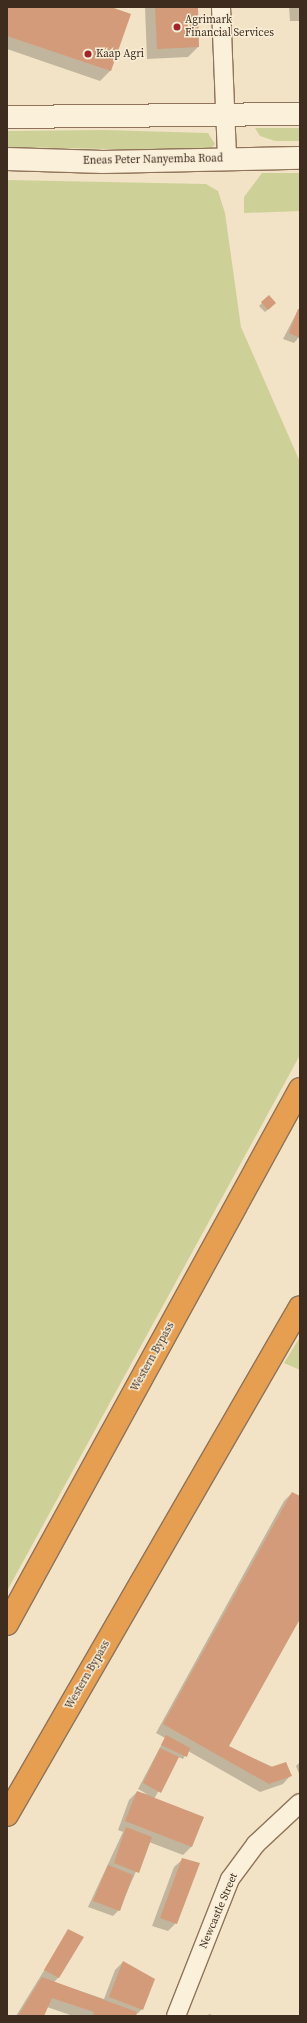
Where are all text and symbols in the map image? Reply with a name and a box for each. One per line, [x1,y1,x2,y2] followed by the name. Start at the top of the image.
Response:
[185,14,274,40] place label: Agrimark Financial Services
[172,22,182,32] marker: Agrimark Financial Services
[96,47,144,61] place label: Kaap Agri
[83,49,93,59] marker: Kaap Agri
[83,152,223,168] street label: Eneas Peter Nanyemba Road
[129,1320,177,1394] street label: Western Bypass
[63,1638,113,1712] street label: Western Bypass
[197,1871,241,1951] street label: Newcastle Street

